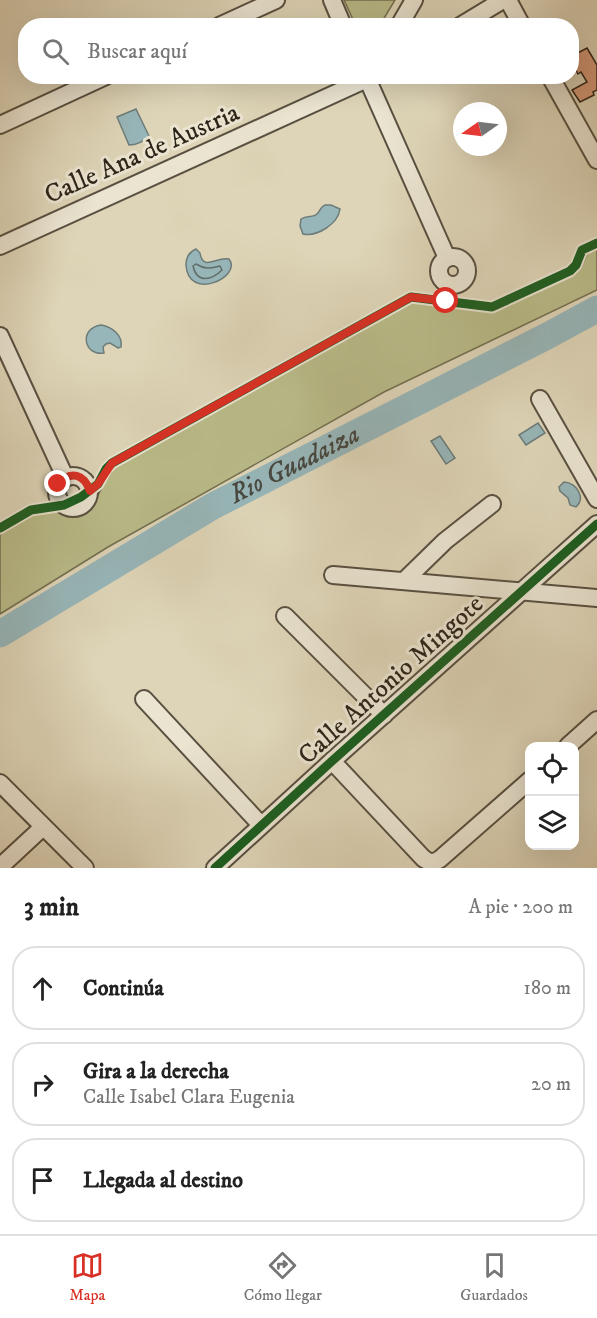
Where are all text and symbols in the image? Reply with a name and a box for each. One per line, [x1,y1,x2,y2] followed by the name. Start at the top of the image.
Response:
[18,18,579,84] search box
[39,35,72,68] icon: search
[87,38,187,65] text: Buscar aquí
[39,96,245,212] street label: Calle Ana de Austria
[453,102,507,156] north arrow
[432,287,458,313] route start
[223,417,366,512] water label: Rio Guadaiza
[44,470,70,496] route end
[291,588,491,772] street label: Calle Antonio Mingote
[525,742,579,850] map controls
[525,742,579,796] button: locate
[525,796,579,850] button: layers
[24,891,79,924] text: 3 min
[468,895,573,920] text: A pie · 200 m
[26,972,59,1005] icon: ahead
[83,975,164,1002] text: Continúa
[524,976,571,1001] text: 180 m
[83,1058,229,1085] text: Gira a la derecha
[26,1068,59,1101] icon: right
[531,1072,571,1097] text: 20 m
[83,1085,295,1110] text: Calle Isabel Clara Eugenia
[26,1164,59,1197] icon: arrive
[83,1167,243,1194] text: Llegada al destino
[69,1249,105,1305] tab: Mapa
[244,1249,322,1305] tab: Cómo llegar
[460,1249,528,1305] tab: Guardados

